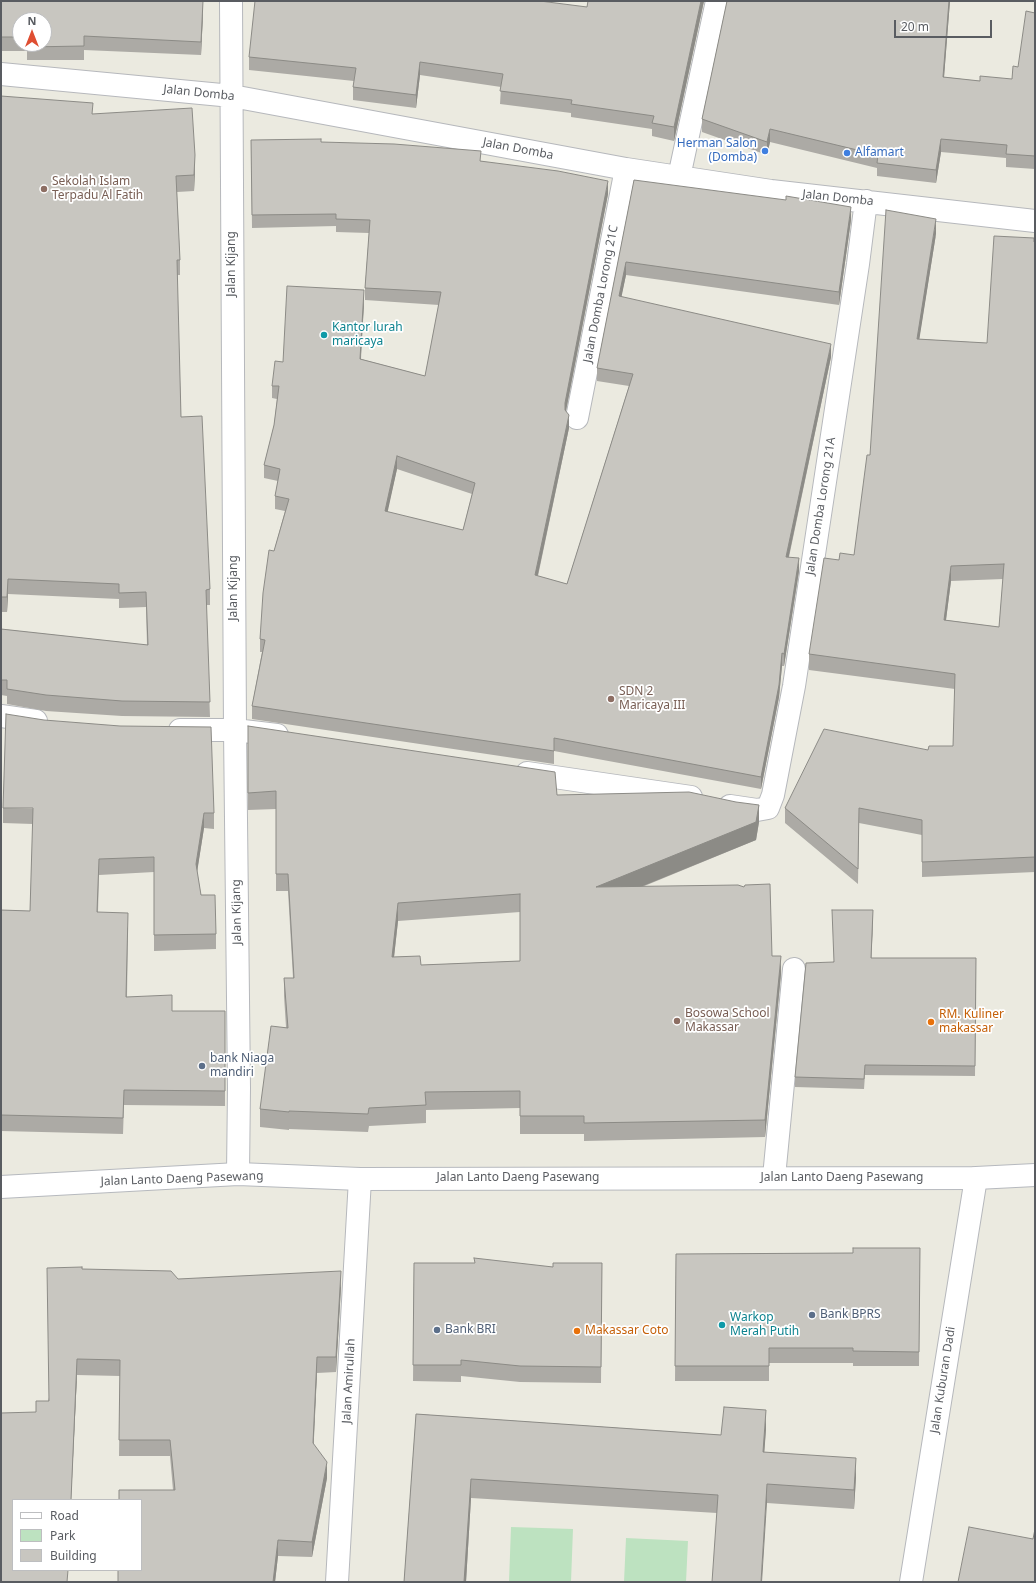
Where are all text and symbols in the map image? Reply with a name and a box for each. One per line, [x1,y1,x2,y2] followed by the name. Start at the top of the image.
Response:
[12,12,52,52] north arrow
[896,12,994,38] scale bar
[28,13,36,28] text: N
[901,18,929,35] text: 20 m
[163,82,235,104] street label: Jalan Domba
[481,135,555,163] street label: Jalan Domba
[677,137,757,165] place label: Herman Salon (Domba)
[760,146,770,156] marker: Herman Salon (Domba)
[855,146,904,160] place label: Alfamart
[842,148,852,158] marker: Alfamart
[52,175,143,203] place label: Sekolah Islam Terpadu Al Fatih
[39,184,49,194] marker: Sekolah Islam Terpadu Al Fatih
[802,187,874,209] street label: Jalan Domba
[581,224,621,364] street label: Jalan Domba Lorong 21C
[225,231,239,297] street label: Jalan Kijang
[332,321,403,349] place label: Kantor lurah maricaya
[319,330,329,340] marker: Kantor lurah maricaya
[803,436,839,576] street label: Jalan Domba Lorong 21A
[227,555,241,621] street label: Jalan Kijang
[619,685,685,713] place label: SDN 2 Maricaya III
[606,694,616,704] marker: SDN 2 Maricaya III
[229,879,245,945] street label: Jalan Kijang
[685,1007,769,1035] place label: Bosowa School Makassar
[939,1008,1004,1036] place label: RM. Kuliner makassar
[672,1016,682,1026] marker: Bosowa School Makassar
[926,1017,936,1027] marker: RM. Kuliner makassar
[210,1052,274,1080] place label: bank Niaga mandiri
[197,1061,207,1071] marker: bank Niaga mandiri
[100,1169,264,1189] street label: Jalan Lanto Daeng Pasewang
[437,1171,599,1185] street label: Jalan Lanto Daeng Pasewang
[761,1171,923,1185] street label: Jalan Lanto Daeng Pasewang
[820,1308,881,1322] place label: Bank BPRS
[807,1310,817,1320] marker: Bank BPRS
[730,1311,799,1339] place label: Warkop Merah Putih
[717,1320,727,1330] marker: Warkop Merah Putih
[445,1323,496,1337] place label: Bank BRI
[585,1324,668,1338] place label: Makassar Coto
[432,1325,442,1335] marker: Bank BRI
[572,1326,582,1336] marker: Makassar Coto
[927,1326,959,1434] street label: Jalan Kuburan Dadi
[340,1338,358,1424] street label: Jalan Amirullah
[12,1499,142,1571] legend
[50,1507,79,1524] text: Road
[50,1527,75,1544] text: Park
[50,1547,97,1564] text: Building

